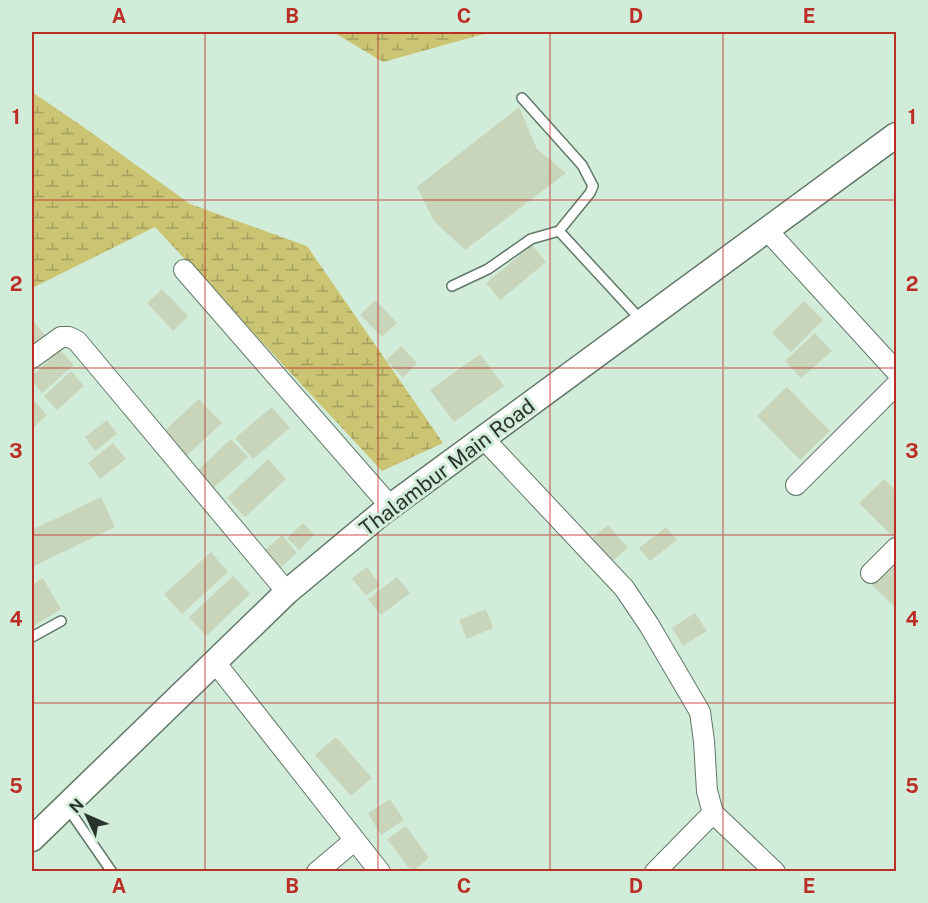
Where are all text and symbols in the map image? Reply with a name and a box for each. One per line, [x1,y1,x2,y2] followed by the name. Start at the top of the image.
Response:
[112,4,126,28] text: A
[285,4,299,28] text: B
[457,4,471,28] text: C
[629,4,643,28] text: D
[803,4,815,28] text: E
[12,105,20,129] text: 1
[908,105,916,129] text: 1
[10,272,22,296] text: 2
[906,272,918,296] text: 2
[355,393,539,541] street label: Thalambur Main Road
[9,439,23,463] text: 3
[905,439,919,463] text: 3
[9,607,23,631] text: 4
[905,607,919,631] text: 4
[9,774,23,798] text: 5
[905,774,919,798] text: 5
[57,786,117,846] north arrow
[65,795,88,817] text: N
[112,874,126,898] text: A
[285,874,299,898] text: B
[457,874,471,898] text: C
[629,874,643,898] text: D
[803,874,815,898] text: E

